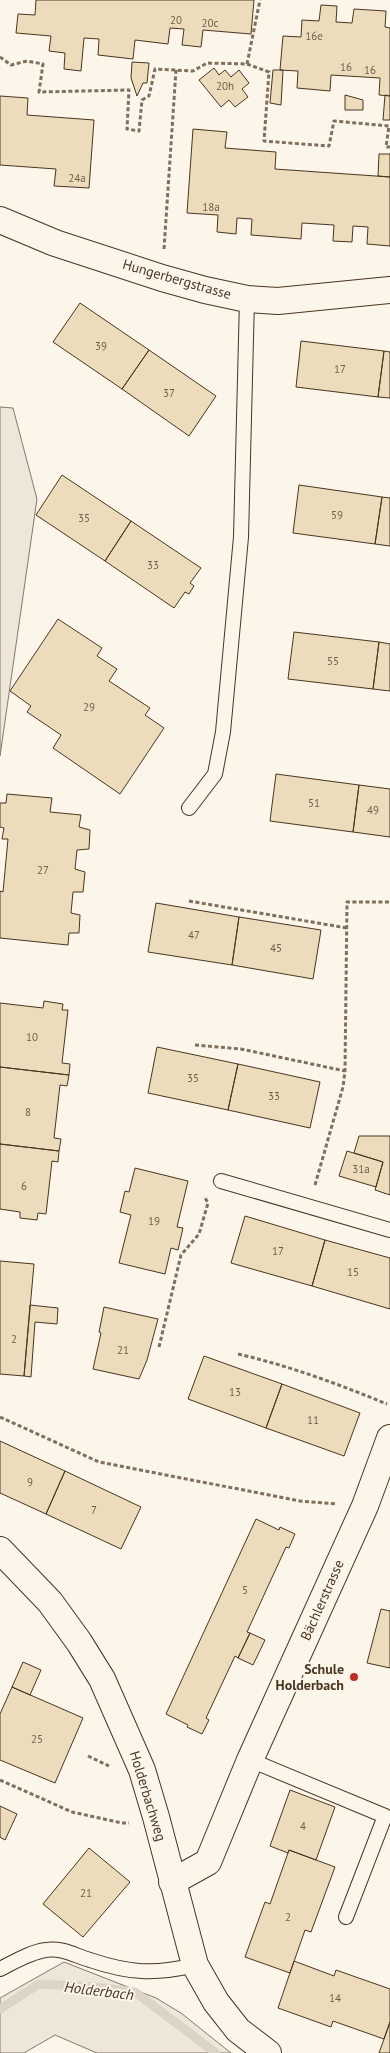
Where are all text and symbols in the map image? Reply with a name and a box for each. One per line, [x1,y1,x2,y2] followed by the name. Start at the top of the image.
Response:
[170,13,182,27] house number: 20
[202,16,219,30] house number: 20c
[305,29,323,43] house number: 16e
[340,60,352,74] house number: 16
[364,63,376,77] house number: 16
[216,79,234,93] house number: 20h
[68,171,86,185] house number: 24a
[202,200,220,214] house number: 18a
[121,255,233,303] street label: Hungerbergstrasse
[95,339,107,353] house number: 39
[334,362,346,376] house number: 17
[163,386,175,400] house number: 37
[331,508,343,522] house number: 59
[78,511,90,525] house number: 35
[147,558,159,572] house number: 33
[327,654,339,668] house number: 55
[83,700,95,714] house number: 29
[308,796,320,810] house number: 51
[367,803,379,817] house number: 49
[37,863,49,877] house number: 27
[188,928,200,942] house number: 47
[270,941,282,955] house number: 45
[26,1030,38,1044] house number: 10
[187,1071,199,1085] house number: 35
[268,1089,280,1103] house number: 33
[25,1105,31,1119] house number: 8
[352,1162,370,1176] house number: 31a
[21,1179,27,1193] house number: 6
[148,1214,160,1228] house number: 19
[272,1244,284,1258] house number: 17
[347,1265,359,1279] house number: 15
[11,1332,17,1346] house number: 2
[117,1343,129,1357] house number: 21
[229,1385,241,1399] house number: 13
[307,1413,319,1427] house number: 11
[27,1475,33,1489] house number: 9
[91,1503,97,1517] house number: 7
[296,1557,348,1643] street label: Bächlerstrasse
[242,1583,248,1597] house number: 5
[276,1660,344,1694] place label: Schule Holderbach
[348,1671,360,1683] marker: Schule Holderbach
[31,1732,43,1746] house number: 25
[126,1749,170,1843] street label: Holderbachweg
[300,1819,306,1833] house number: 4
[80,1886,92,1900] house number: 21
[285,1910,291,1924] house number: 2
[63,1977,135,2004] water label: Holderbach
[329,1991,341,2005] house number: 14

